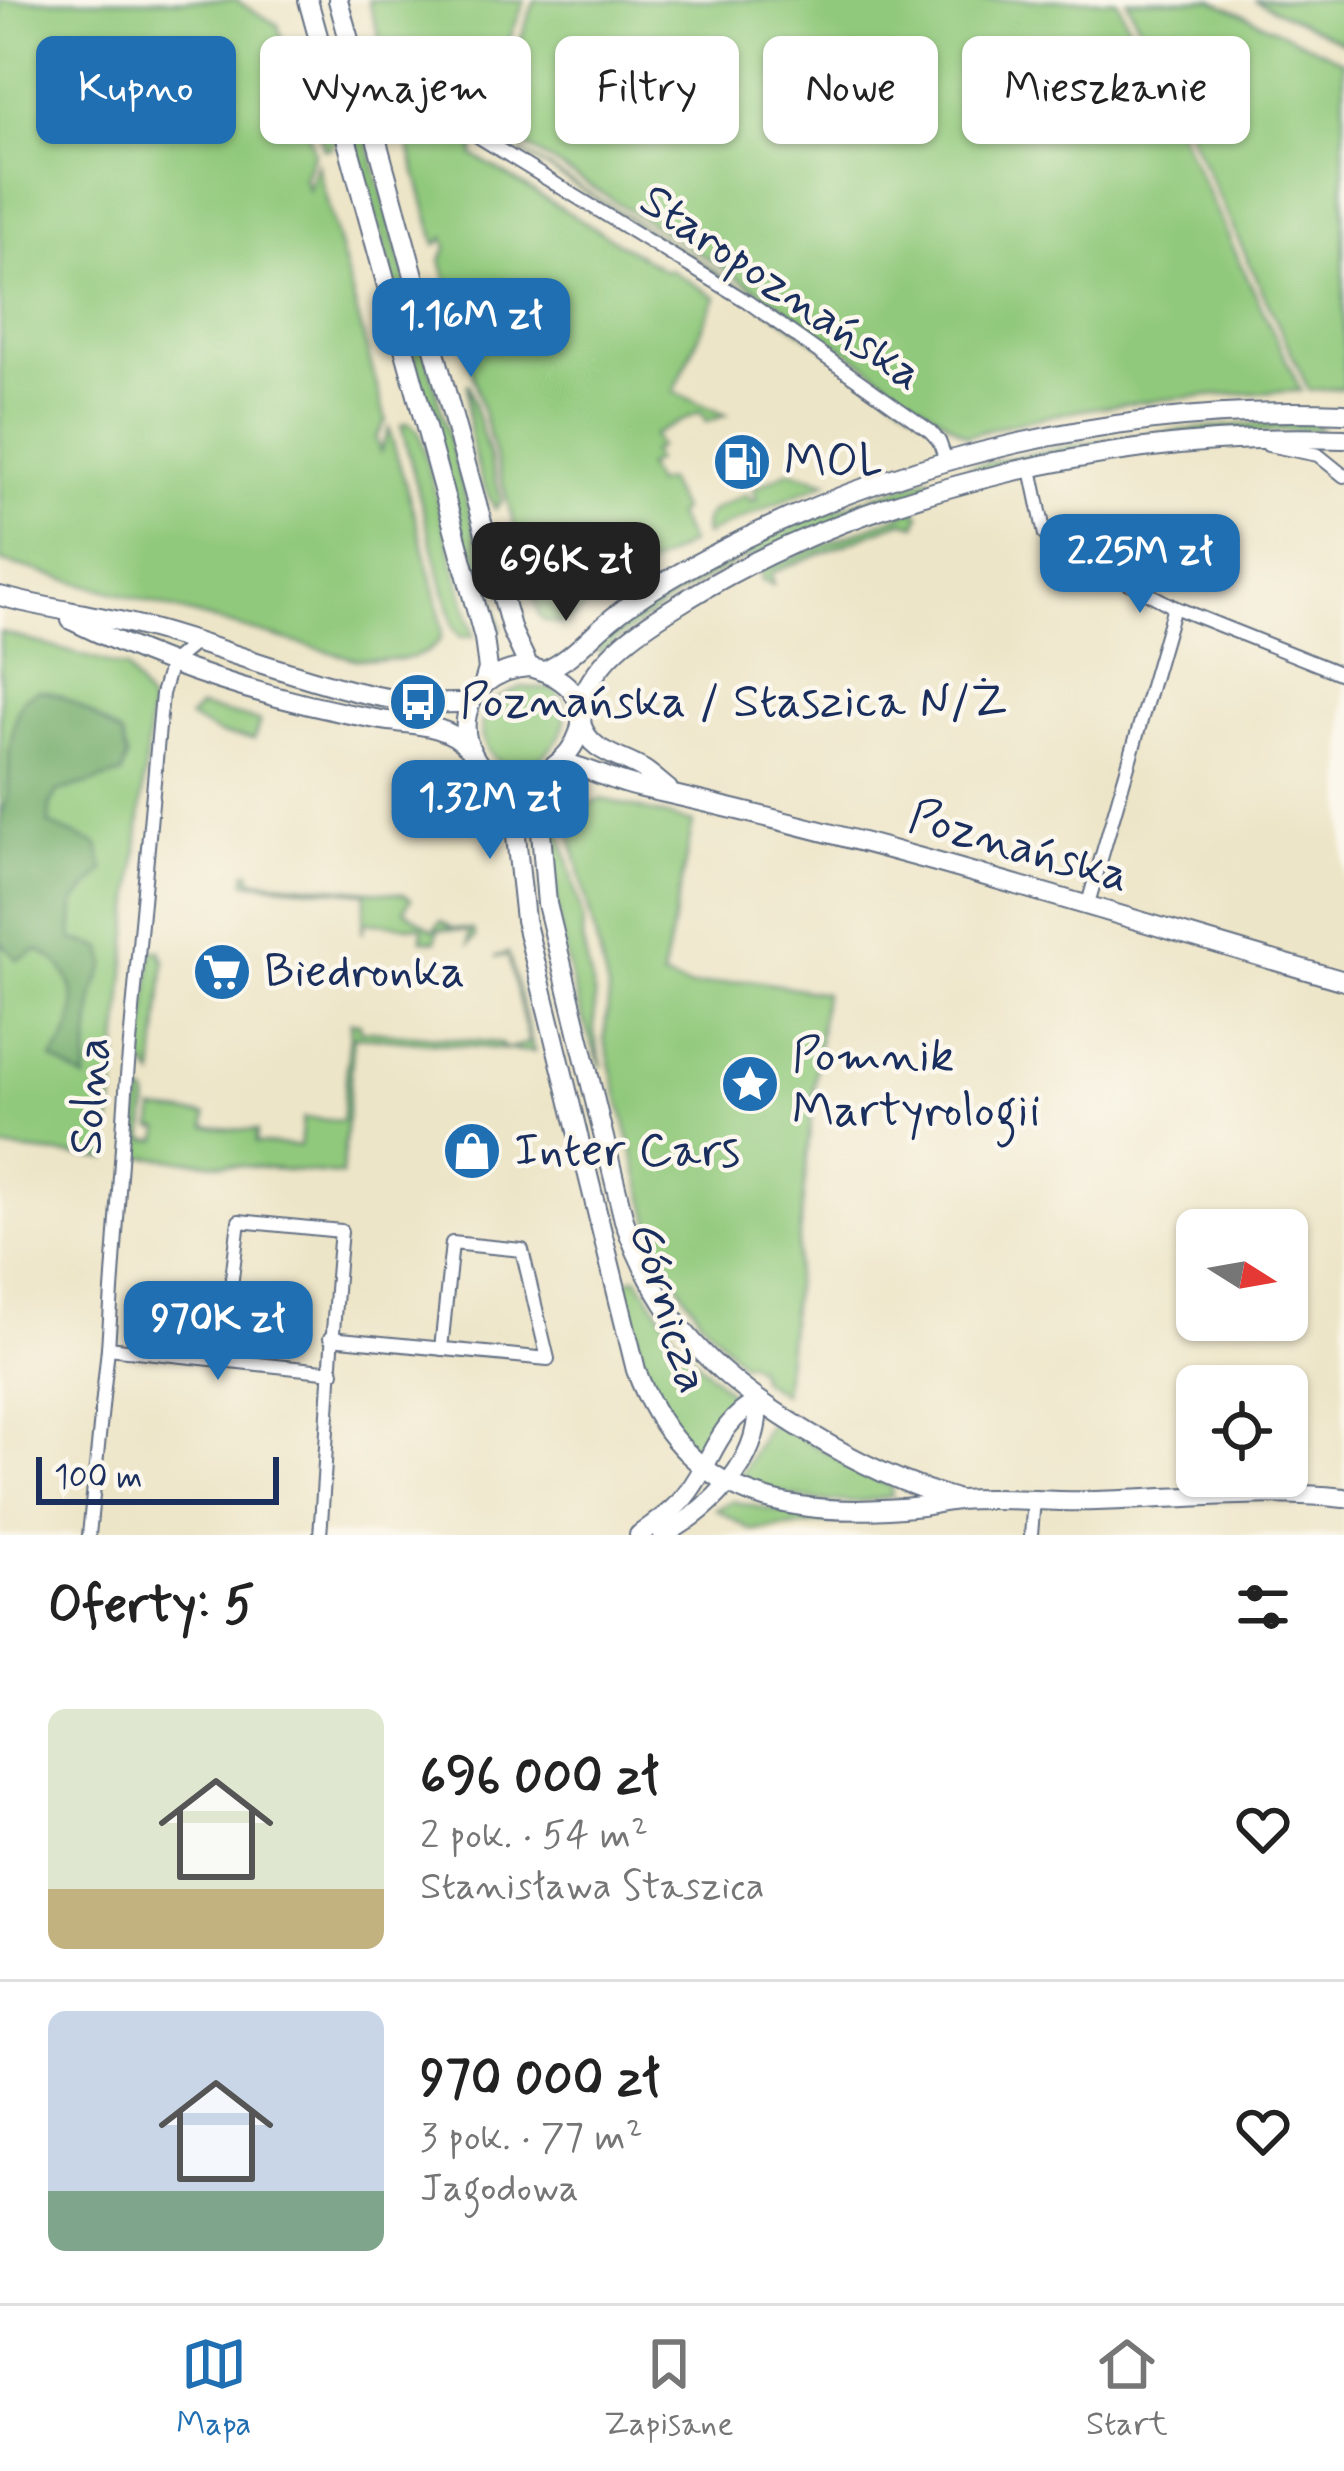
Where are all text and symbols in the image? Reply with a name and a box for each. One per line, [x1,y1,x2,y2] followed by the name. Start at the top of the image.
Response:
[36,36,236,144] chip: Kupno
[260,36,531,144] chip: Wynajem
[555,36,739,144] chip: Filtry
[763,36,938,144] chip: Nowe
[962,36,1250,144] chip: Mieszkanie
[627,170,935,406] street label: Staropoznańska
[347,278,595,380] pin: 1.16M zł
[399,291,543,342] text: 1.16M zł
[711,431,773,493] fuel station icon: MOL
[784,431,883,494] place label: MOL
[1016,514,1264,616] pin: 2.25M zł
[455,522,677,624] pin: 696K zł
[1067,527,1213,578] text: 2.25M zł
[499,535,633,586] text: 696K zł
[387,671,449,733] bus stop icon: Poznańska / Staszica N/Ż
[460,671,1007,734] place label: Poznańska / Staszica N/Ż
[366,760,614,862] pin: 1.32M zł
[419,773,561,824] text: 1.32M zł
[902,786,1136,908] street label: Poznańska
[191,941,253,1003] supermarket icon: Biedronka
[264,941,465,1004] place label: Biedronka
[792,1025,1040,1148] place label: Pomnik Martyrologii
[55,1035,127,1157] street label: Solna
[719,1053,781,1115] place icon: Pomnik Martyrologii
[441,1120,503,1182] shop icon: Inter Cars
[514,1120,740,1183] place label: Inter Cars
[1176,1209,1308,1341] north arrow
[1176,1209,1308,1497] map controls
[612,1215,724,1401] street label: Górnicza
[107,1281,329,1383] pin: 970K zł
[151,1294,285,1345] text: 970K zł
[1176,1365,1308,1497] button: locate
[36,1451,279,1504] scale bar
[54,1456,143,1500] text: 100 m
[48,1574,255,1640] text: Oferty: 5
[1230,1574,1296,1640] icon: filters
[420,1745,659,1811] text: 696 000 zł
[144,1757,288,1901] icon: home
[1230,1796,1296,1862] icon: heart
[420,1811,648,1862] text: 2 pok. · 54 m²
[420,1862,765,1913] text: Stanisława Staszica
[420,2047,660,2113] text: 970 000 zł
[144,2059,288,2203] icon: home
[1230,2098,1296,2164] icon: heart
[420,2113,643,2164] text: 3 pok. · 77 m²
[420,2164,579,2215] text: Jagodowa
[176,2331,251,2447] tab: Mapa
[604,2331,733,2447] tab: Zapisane
[1086,2331,1168,2447] tab: Start

